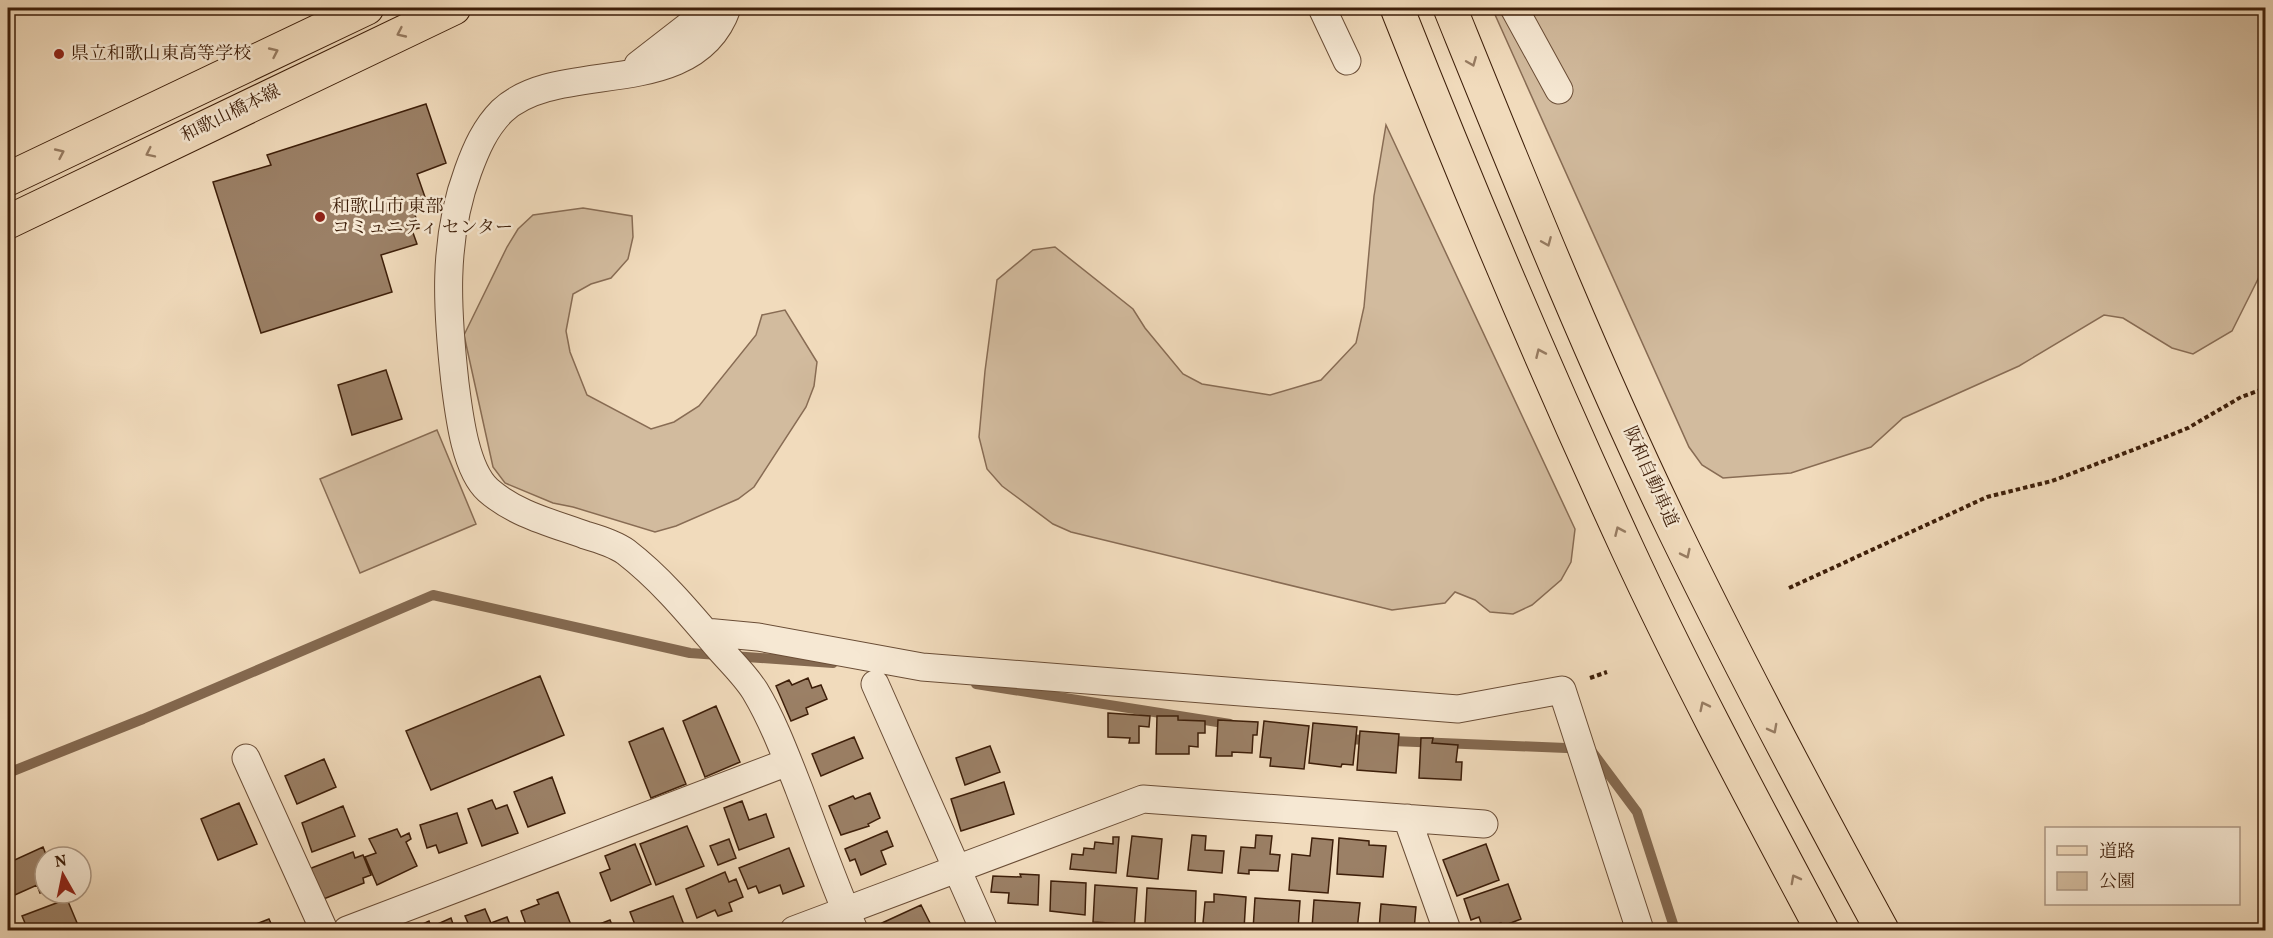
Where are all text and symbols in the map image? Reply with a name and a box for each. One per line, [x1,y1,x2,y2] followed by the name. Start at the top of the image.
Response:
[397,25,408,37] one-way arrow
[71,42,251,67] place label: 県立和歌山東高等学校
[52,47,66,61] marker: 県立和歌山東高等学校
[268,47,279,59] one-way arrow
[1465,55,1477,66] one-way arrow
[177,79,285,149] street label: 和歌山橋本線
[145,145,156,157] one-way arrow
[54,149,65,161] one-way arrow
[332,195,513,241] place label: 和歌山市 東部 コミュニティ センター
[313,210,327,224] marker: 和歌山市 東部 コミュニティ センター
[1539,236,1551,247] one-way arrow
[1535,348,1547,359] one-way arrow
[1617,423,1683,531] street label: 阪和自動車道
[1615,526,1627,537] one-way arrow
[1679,548,1690,559] one-way arrow
[1700,702,1712,713] one-way arrow
[1766,723,1777,733] one-way arrow
[2045,827,2240,905] legend
[2099,840,2135,865] text: 道路
[33,845,93,905] north arrow
[54,850,69,874] text: N
[2099,870,2135,895] text: 公園
[1791,875,1802,885] one-way arrow

